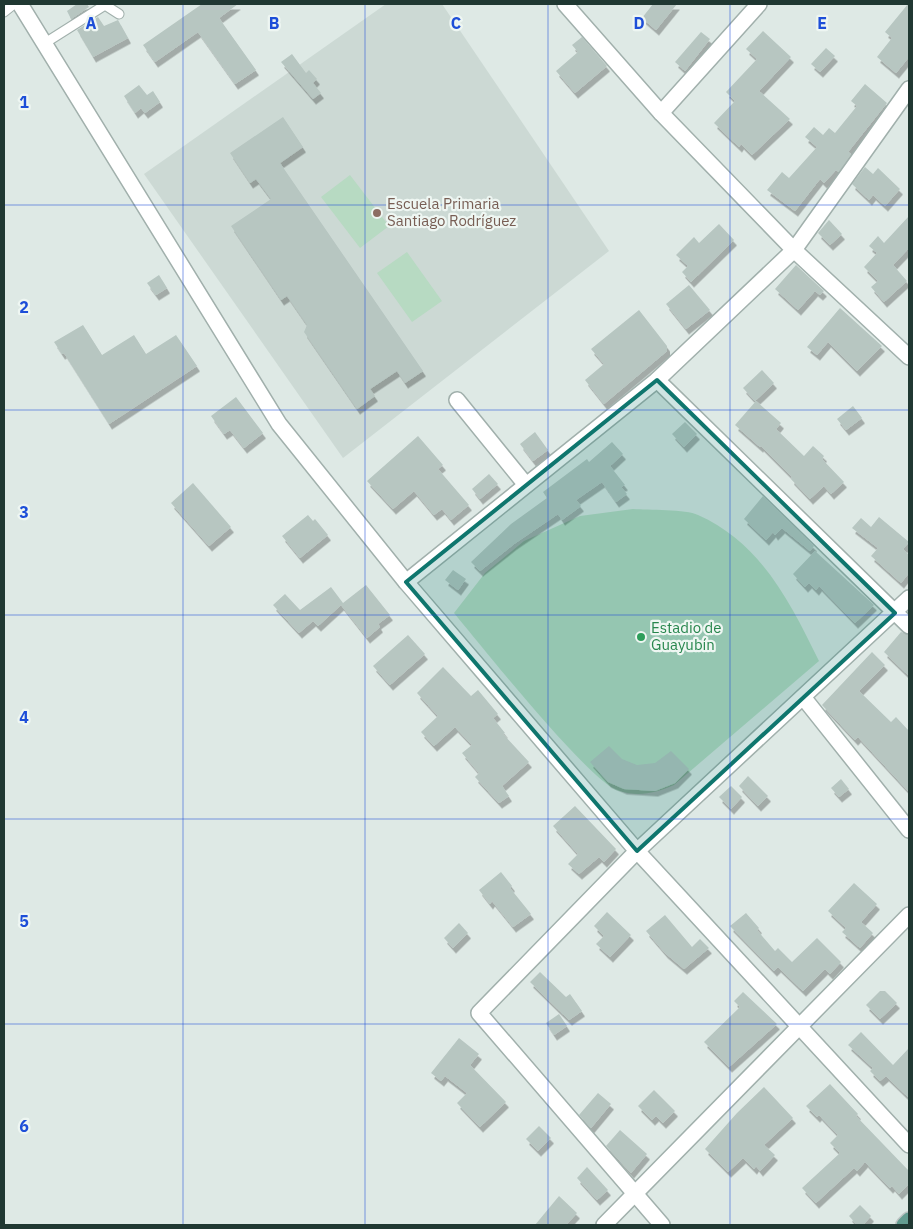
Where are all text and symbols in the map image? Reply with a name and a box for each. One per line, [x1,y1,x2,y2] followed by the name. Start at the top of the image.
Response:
[86,13,97,33] text: A
[269,13,280,33] text: B
[451,13,461,33] text: C
[633,13,645,33] text: D
[817,13,827,33] text: E
[19,92,29,112] text: 1
[387,194,516,230] place label: Escuela Primaria Santiago Rodríguez
[371,207,383,219] marker: Escuela Primaria Santiago Rodríguez
[19,297,29,317] text: 2
[19,502,29,522] text: 3
[651,618,722,654] place label: Estadio de Guayubín
[635,631,647,643] marker: Estadio de Guayubín
[19,707,29,727] text: 4
[19,911,29,931] text: 5
[19,1116,29,1136] text: 6

